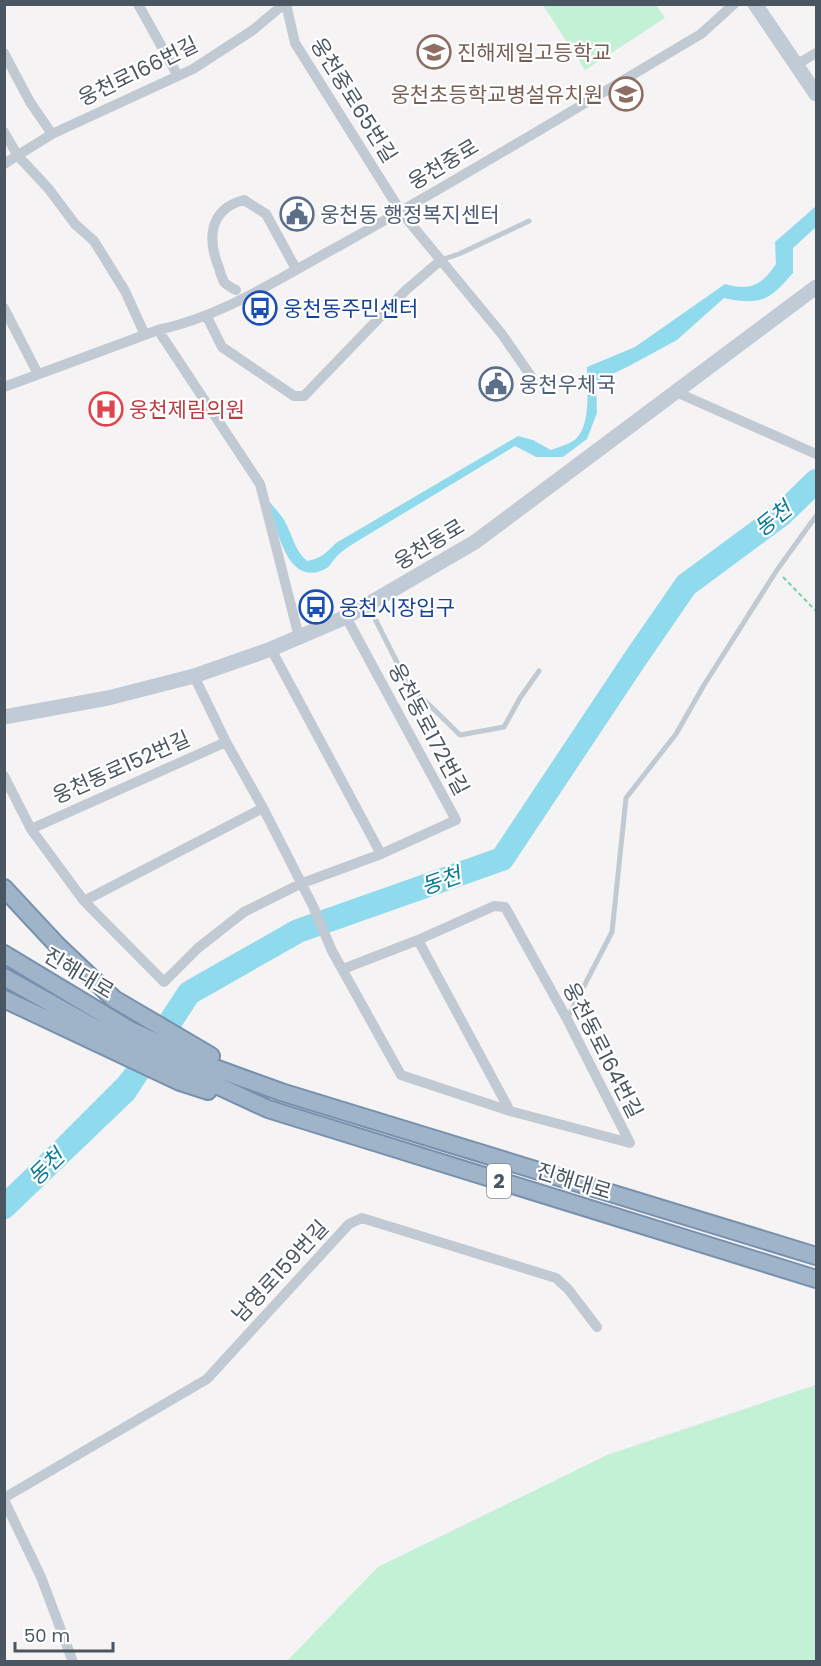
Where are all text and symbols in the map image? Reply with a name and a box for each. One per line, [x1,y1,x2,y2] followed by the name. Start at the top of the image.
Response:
[73,29,203,113] street label: 웅천로166번길
[304,32,404,168] street label: 웅천중로65번길
[416,34,452,70] school or university icon: 진해제일고등학교
[457,38,612,67] place label: 진해제일고등학교
[608,76,644,112] school or university icon: 웅천초등학교병설유치원
[390,80,603,109] place label: 웅천초등학교병설유치원
[402,132,484,196] street label: 웅천중로
[279,196,315,232] public building icon: 웅천동 행정복지센터
[320,200,500,229] place label: 웅천동 행정복지센터
[242,290,278,326] bus stop icon: 웅천동주민센터
[283,294,418,323] place label: 웅천동주민센터
[478,366,514,402] public building icon: 웅천우체국
[519,370,616,399] place label: 웅천우체국
[88,391,124,427] hospital icon: 웅천제림의원
[129,395,245,424] place label: 웅천제림의원
[748,492,801,544] water label: 동천
[388,512,470,576] street label: 웅천동로
[298,589,334,625] bus stop icon: 웅천시장입구
[339,593,455,622] place label: 웅천시장입구
[382,658,476,800] street label: 웅천동로172번길
[48,724,194,810] street label: 웅천동로152번길
[417,859,468,902] water label: 동천
[38,941,120,1005] street label: 진해대로
[556,977,650,1123] street label: 웅천동로164번길
[21,1140,73,1192] water label: 동천
[533,1156,615,1206] street label: 진해대로
[487,1164,511,1198] road number: 2
[225,1214,335,1328] street label: 남영로159번길
[15,1615,112,1653] scale bar
[24,1623,70,1648] text: 50 m

